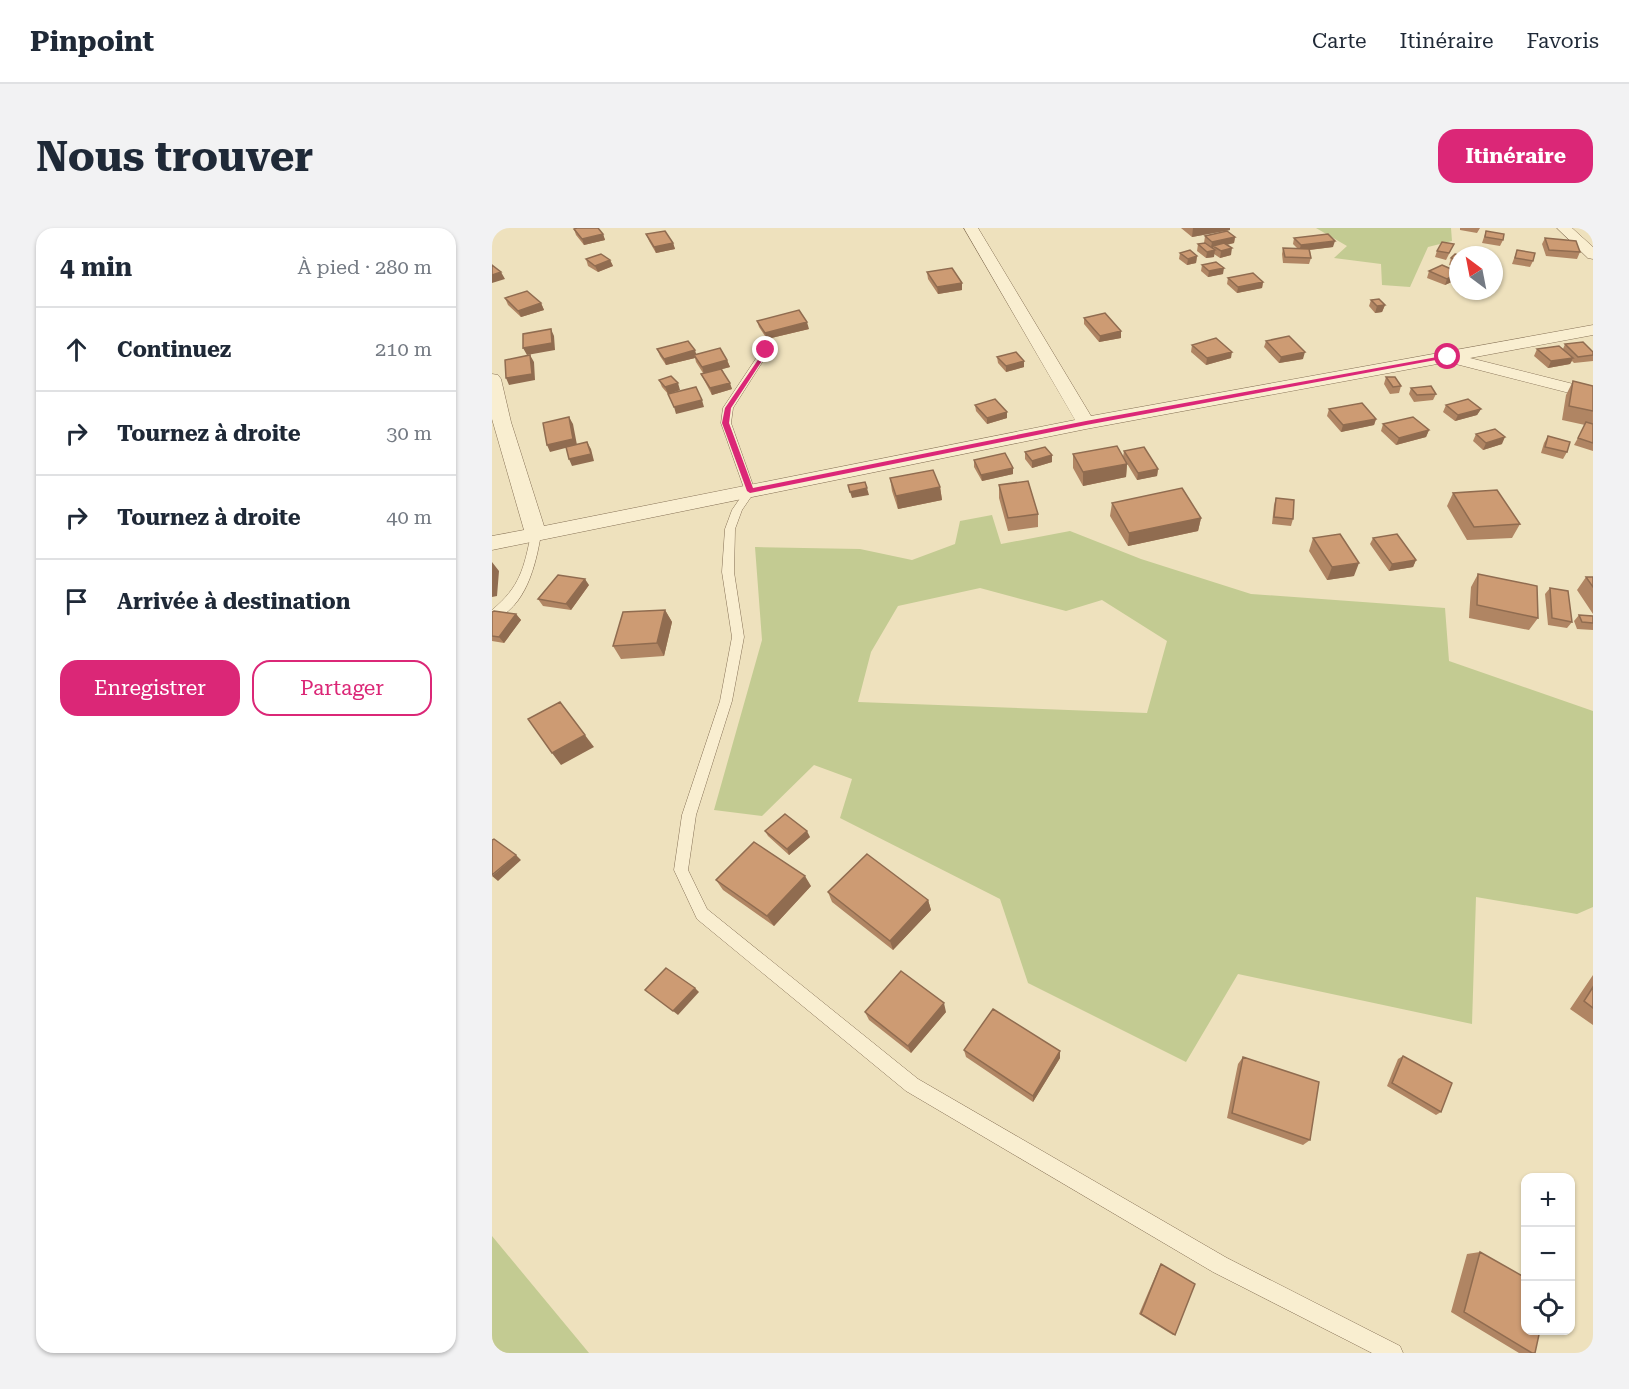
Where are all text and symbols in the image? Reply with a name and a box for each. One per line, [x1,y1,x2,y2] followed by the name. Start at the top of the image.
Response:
[30,25,154,58] text: Pinpoint
[1312,29,1367,53] text: Carte
[1400,29,1494,53] text: Itinéraire
[1527,29,1599,53] text: Favoris
[1438,129,1593,183] button: Itinéraire
[36,132,313,181] text: Nous trouver
[1449,246,1503,300] north arrow
[60,252,132,282] text: 4 min
[298,255,432,279] text: À pied · 280 m
[60,333,93,366] icon: ahead
[752,336,778,362] route end
[117,337,231,362] text: Continuez
[375,337,432,361] text: 210 m
[1434,343,1460,369] route start
[60,417,93,450] icon: right
[117,421,301,446] text: Tournez à droite
[386,421,432,445] text: 30 m
[60,501,93,534] icon: right
[117,505,301,530] text: Tournez à droite
[386,505,432,529] text: 40 m
[60,585,93,618] icon: arrive
[117,589,351,614] text: Arrivée à destination
[60,660,240,716] button: Enregistrer
[252,660,432,716] button: Partager
[1521,1173,1575,1335] map controls
[1521,1173,1575,1227] button: +
[1521,1227,1575,1281] button: −
[1521,1281,1575,1335] button: locate

